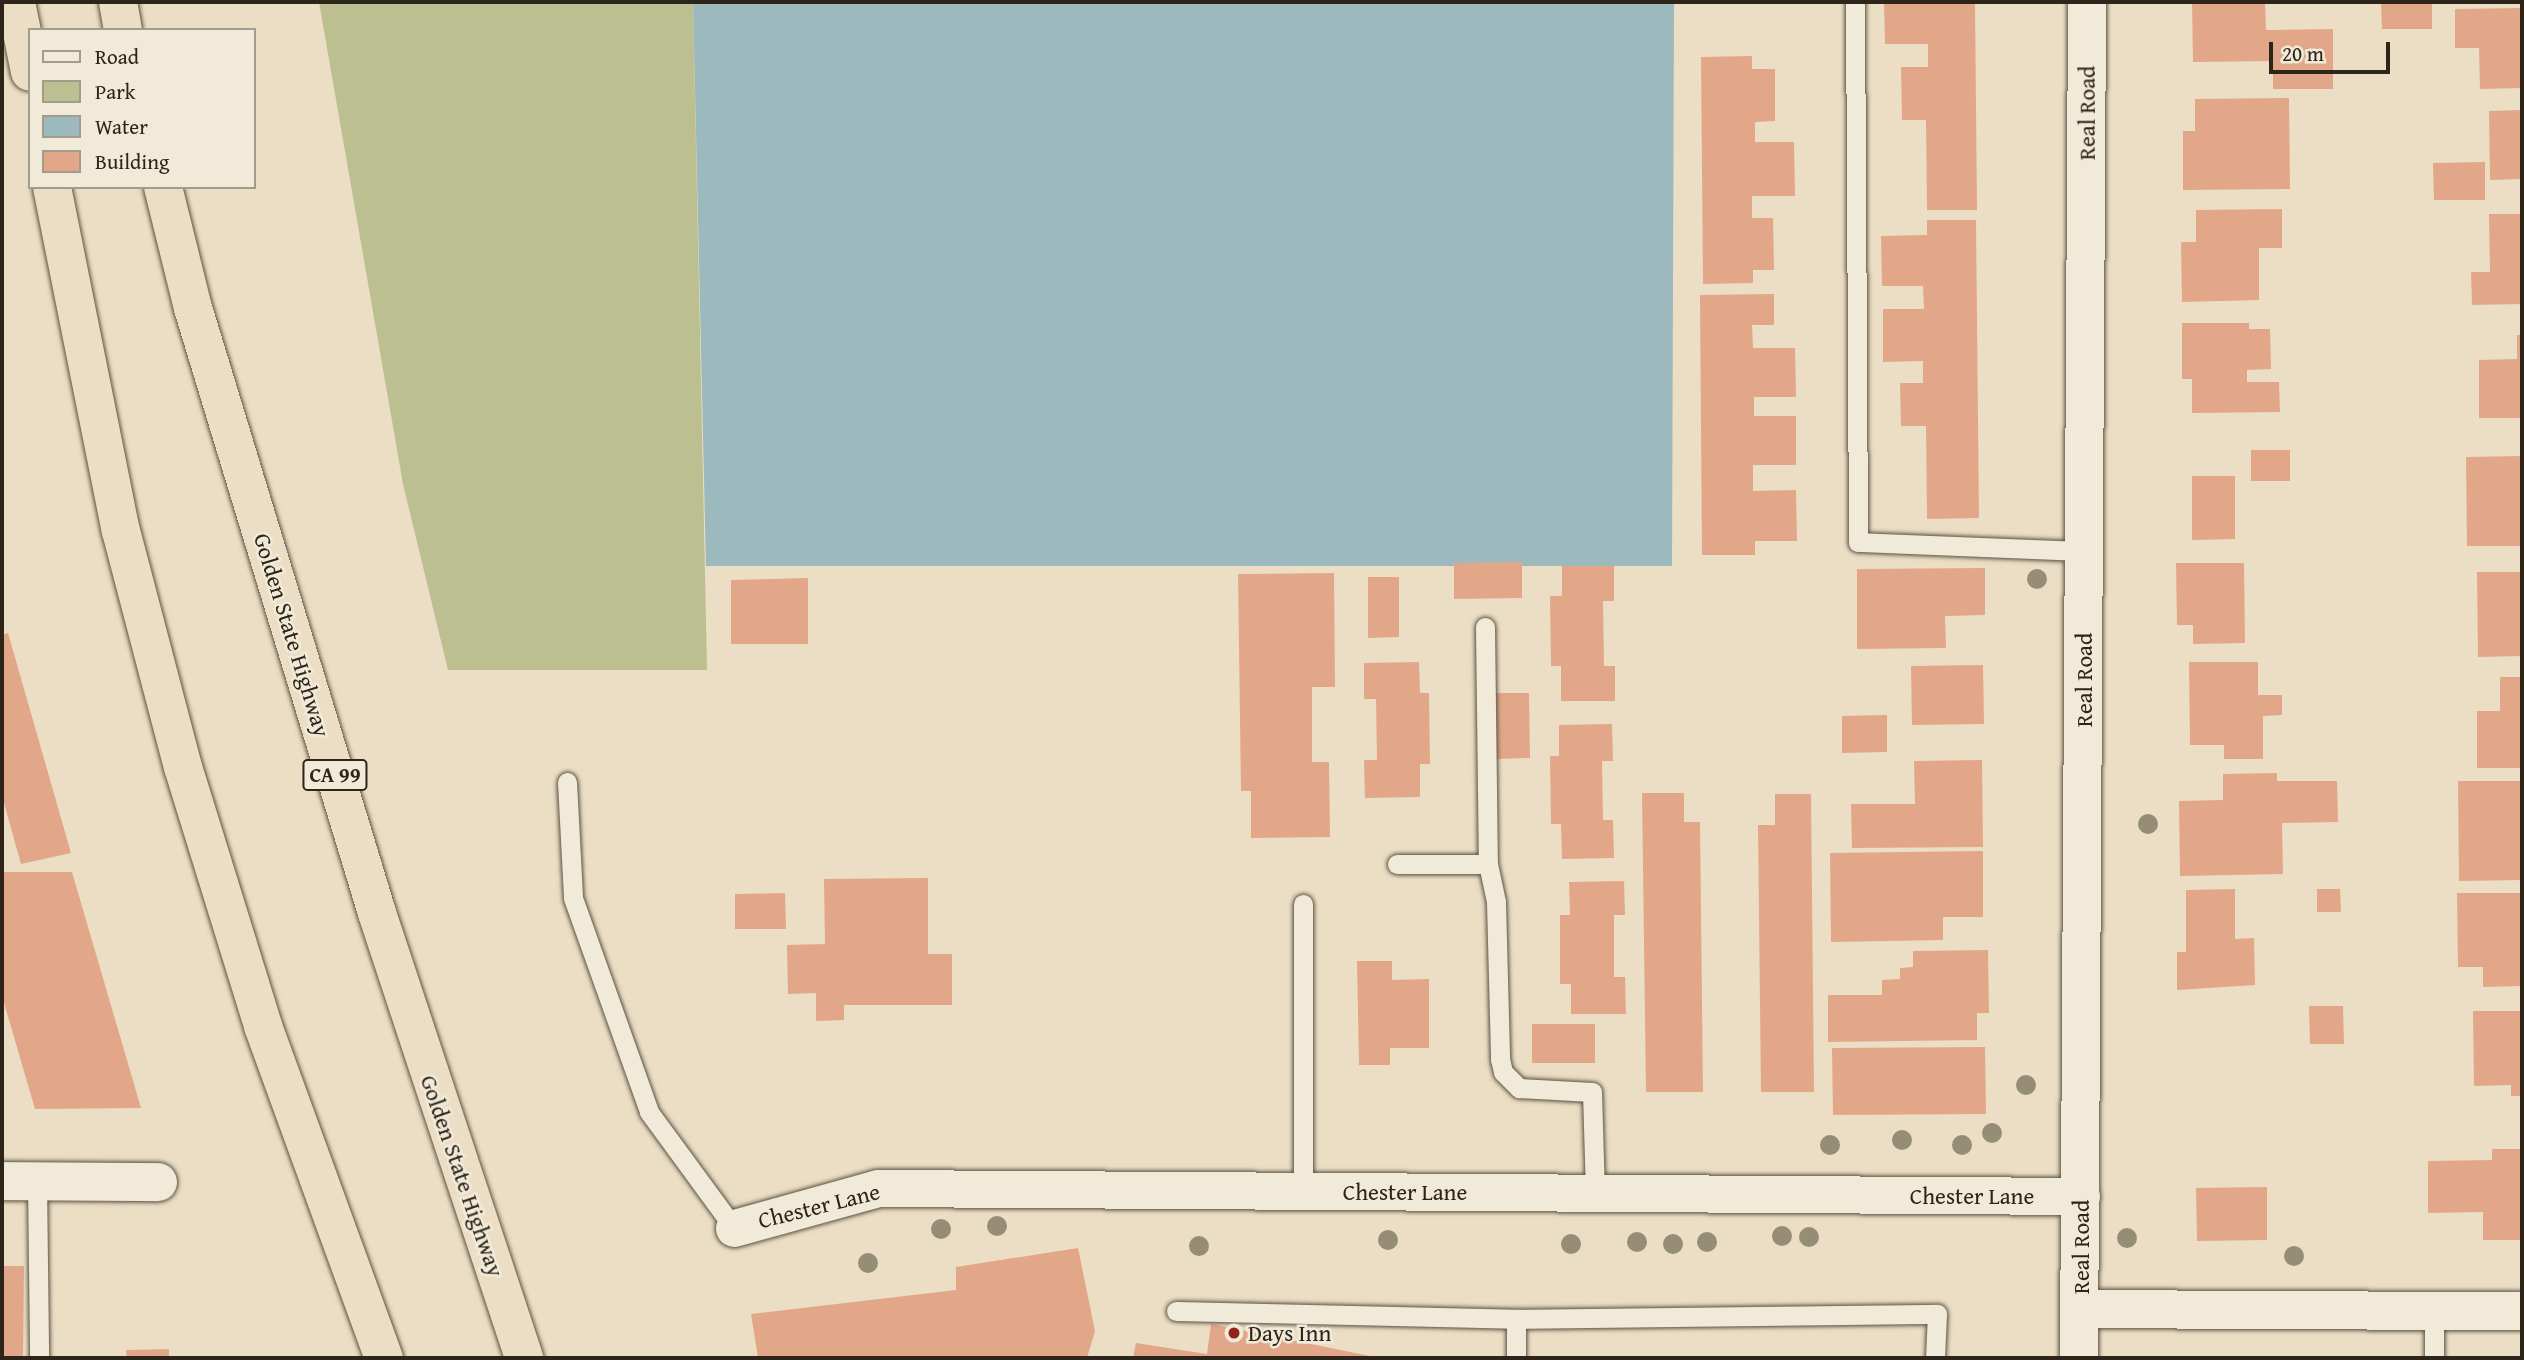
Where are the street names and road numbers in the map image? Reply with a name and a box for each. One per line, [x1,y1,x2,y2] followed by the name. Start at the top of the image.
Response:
[2073,66,2101,160] street label: Real Road
[248,530,336,740] street label: Golden State Highway
[2070,633,2098,727] street label: Real Road
[302,758,368,792] road number: CA 99
[415,1072,509,1280] street label: Golden State Highway
[755,1178,883,1234] street label: Chester Lane
[1343,1178,1467,1206] street label: Chester Lane
[1910,1182,2034,1210] street label: Chester Lane
[2067,1200,2095,1294] street label: Real Road

